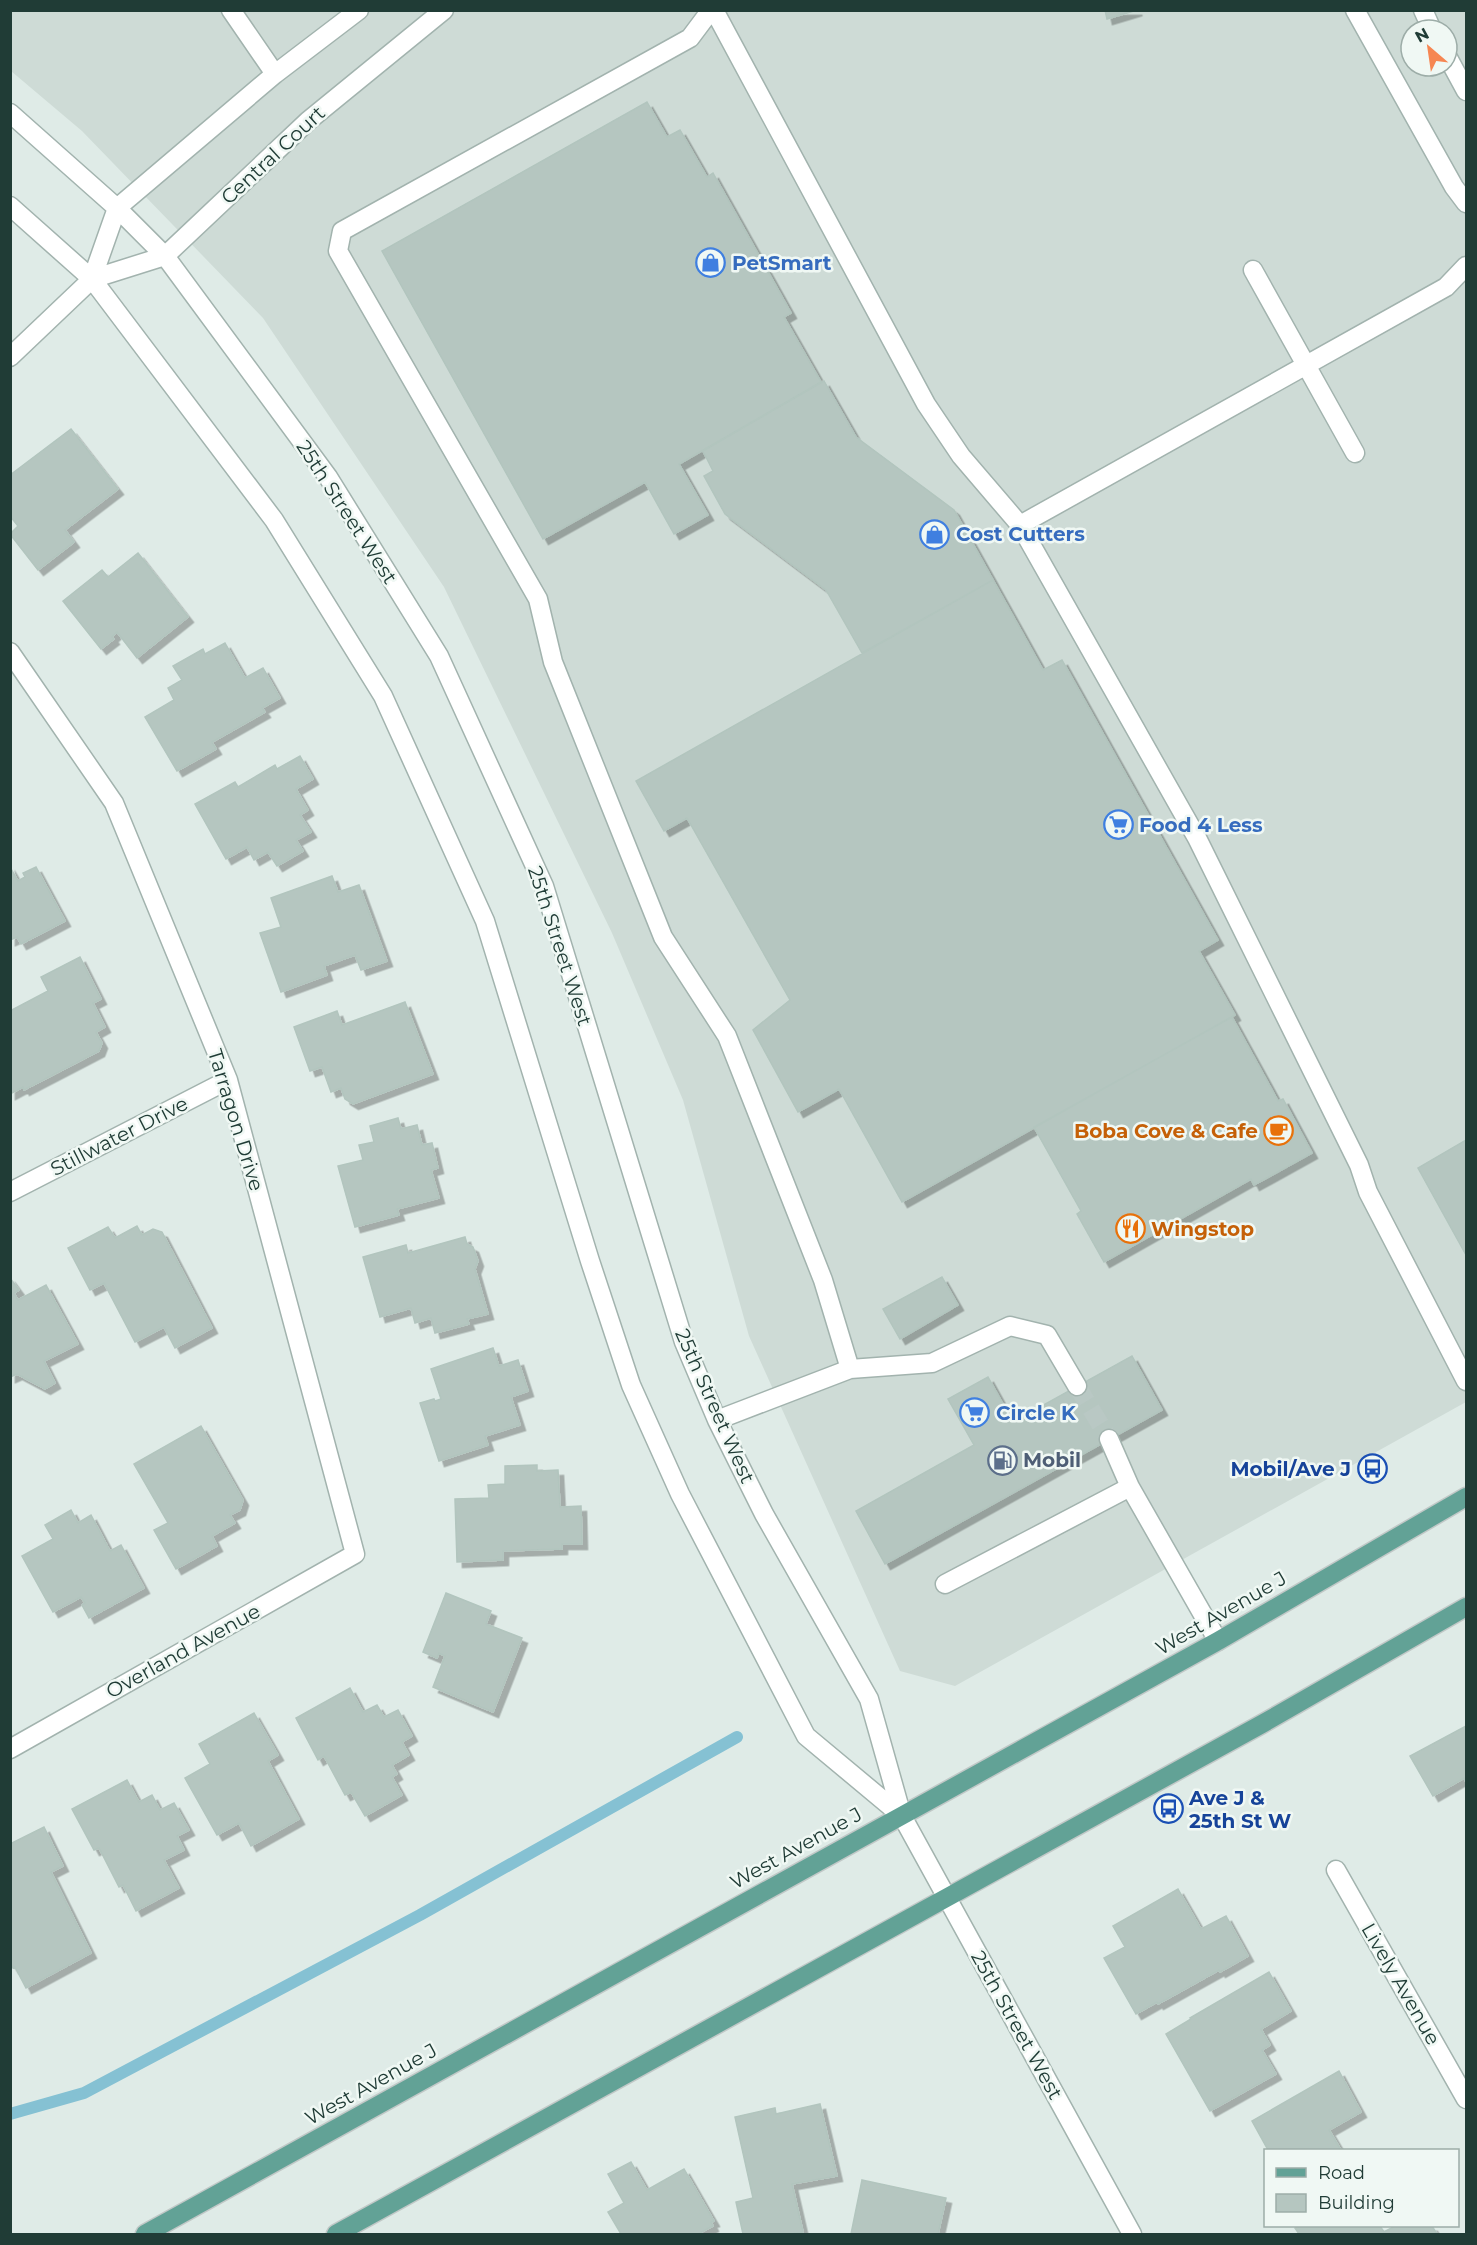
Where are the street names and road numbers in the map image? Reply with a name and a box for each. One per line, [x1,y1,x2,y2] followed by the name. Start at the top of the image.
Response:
[216,101,330,209] street label: Central Court
[292,436,402,588] street label: 25th Street West
[523,863,597,1029] street label: 25th Street West
[203,1046,269,1194] street label: Tarragon Drive
[46,1091,192,1181] street label: Stillwater Drive
[670,1325,760,1487] street label: 25th Street West
[1151,1566,1291,1660] street label: West Avenue J
[102,1599,264,1703] street label: Overland Avenue
[726,1802,866,1894] street label: West Avenue J
[1356,1919,1446,2049] street label: Lively Avenue
[966,1946,1068,2104] street label: 25th Street West
[301,2038,441,2130] street label: West Avenue J

